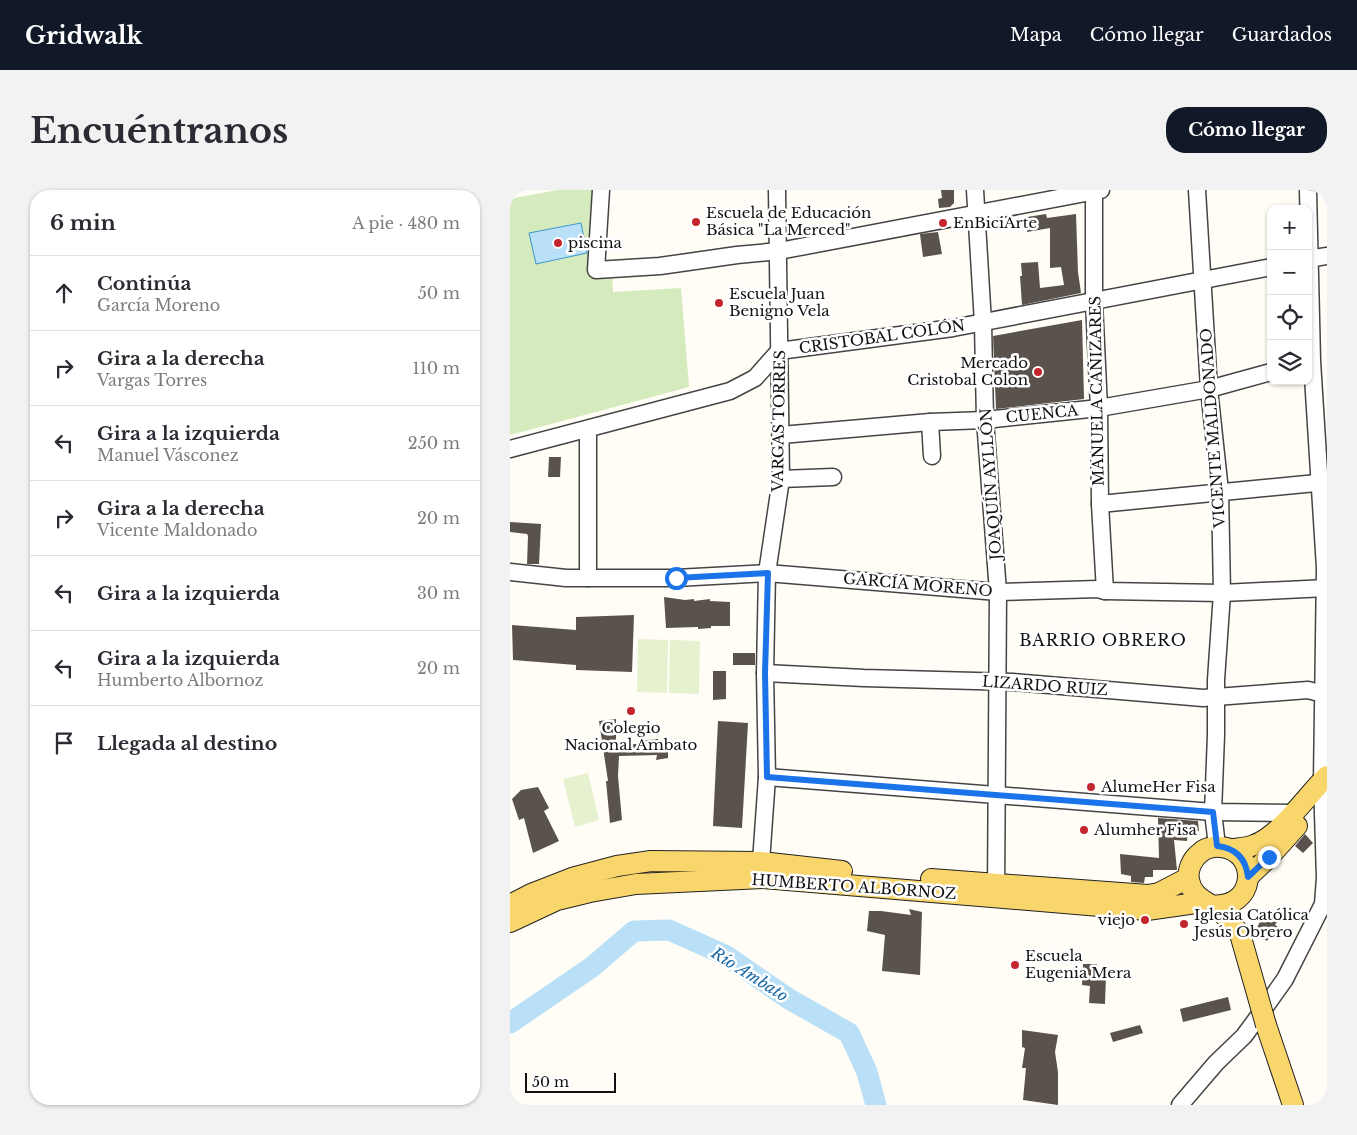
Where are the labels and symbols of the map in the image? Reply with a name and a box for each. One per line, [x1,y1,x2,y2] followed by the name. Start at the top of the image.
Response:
[706,203,871,239] place label: Escuela de Educación Básica "La Merced"
[953,213,1037,232] place label: EnBiciArte
[690,216,702,228] marker: Escuela de Educación Básica "La Merced"
[937,217,949,229] marker: EnBiciArte
[568,233,623,252] place label: piscina
[552,237,564,249] marker: piscina
[729,284,830,320] place label: Escuela Juan Benigno Vela
[1085,296,1108,486] street label: MANUELA CAÑIZARES
[713,297,725,309] marker: Escuela Juan Benigno Vela
[798,315,966,358] street label: CRISTOBAL COLÓN
[1196,328,1229,529] street label: VICENTE MALDONADO
[768,350,789,493] street label: VARGAS TORRES
[907,353,1028,389] place label: Mercado Cristobal Colon
[1032,366,1044,378] marker: Mercado Cristobal Colon
[1005,400,1080,427] street label: CUENCA
[976,408,1005,562] street label: JOAQUÍN AYLLÓN
[665,567,688,590] route start
[843,569,994,601] street label: GARCÍA MORENO
[1019,630,1187,650] district label: BARRIO OBRERO
[982,672,1109,699] street label: LIZARDO RUIZ
[625,705,637,717] marker: Colegio Nacional Ambato
[565,718,698,754] place label: Colegio Nacional Ambato
[1100,777,1216,796] place label: AlumeHer Fisa
[1085,781,1097,793] marker: AlumeHer Fisa
[1093,820,1198,839] place label: Alumher Fisa
[1078,824,1090,836] marker: Alumher Fisa
[1258,846,1281,869] route end
[751,870,957,903] street label: HUMBERTO ALBORNOZ
[1192,905,1310,941] place label: Iglesia Católica Jesús Obrero
[1098,910,1135,929] place label: viejo
[1139,914,1151,926] marker: viejo
[1178,918,1190,930] marker: Iglesia Católica Jesús Obrero
[707,942,792,1006] water label: Río Ambato
[1025,946,1132,982] place label: Escuela Eugenia Mera
[1009,959,1021,971] marker: Escuela Eugenia Mera
[525,1070,616,1093] scale bar

